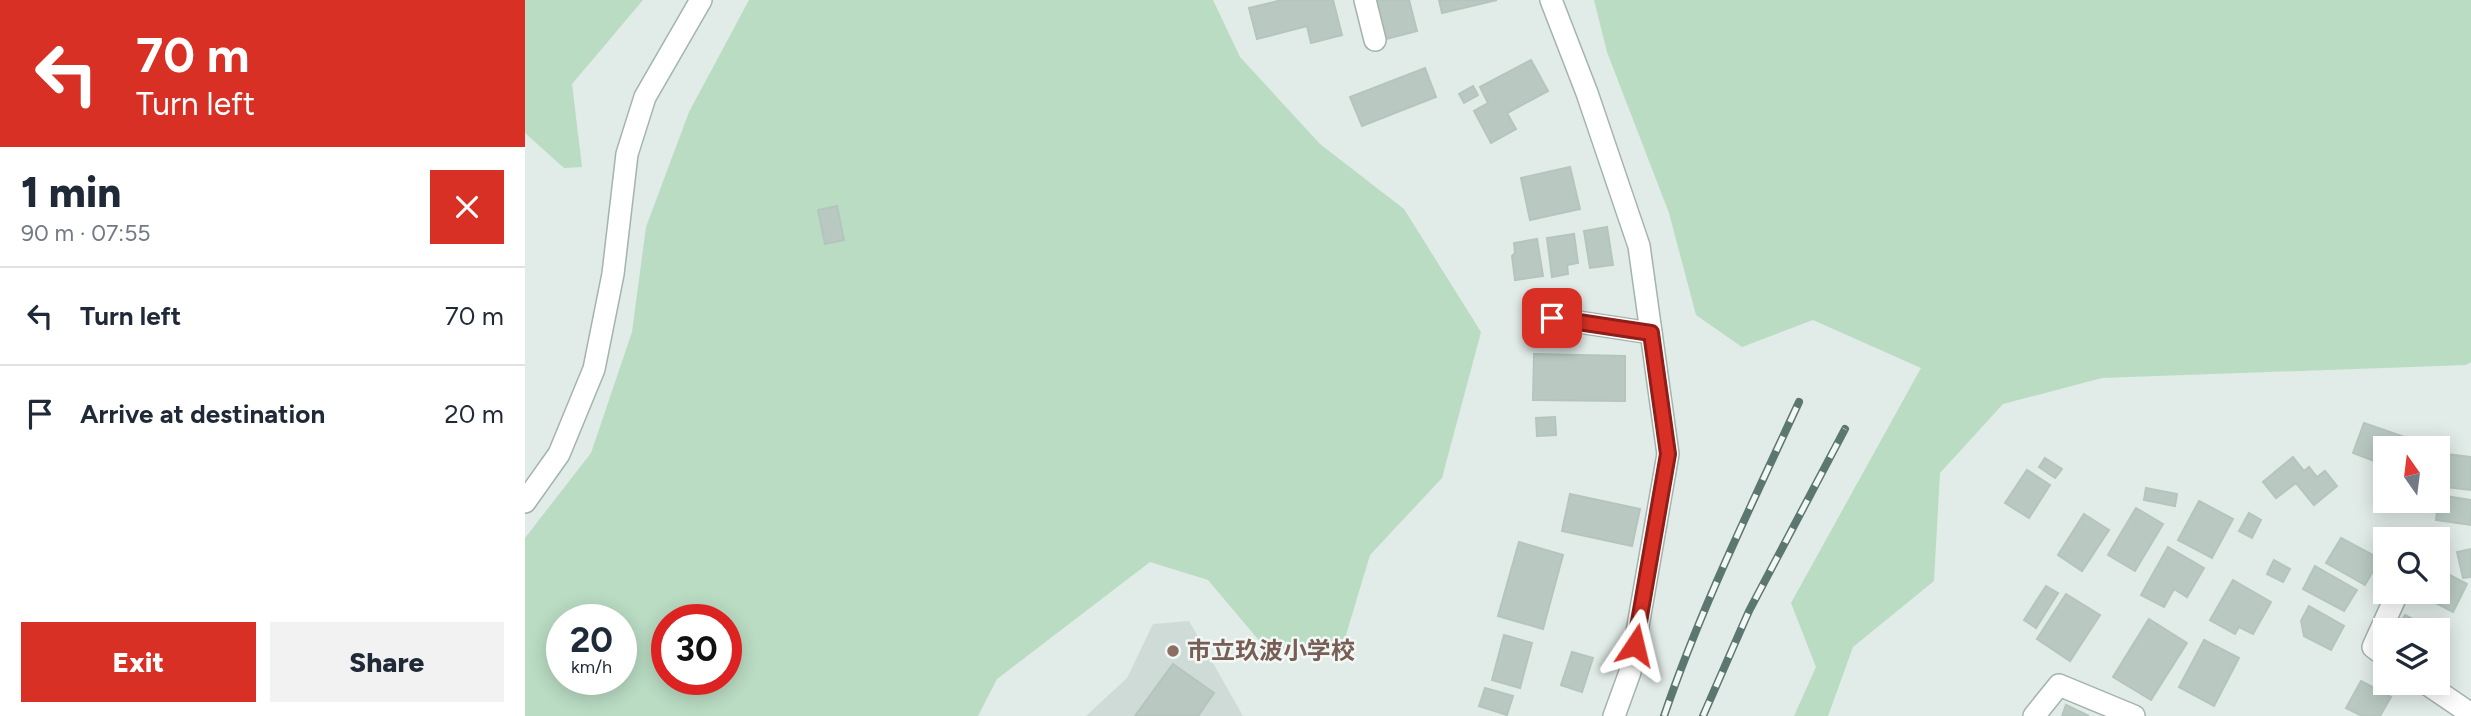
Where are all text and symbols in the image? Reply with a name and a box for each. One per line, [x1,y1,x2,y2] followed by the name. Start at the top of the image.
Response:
[136,25,249,84] text: 70 m
[21,28,112,119] icon: left
[136,85,255,123] text: Turn left
[21,167,121,218] text: 1 min
[430,170,504,244] button: close
[21,219,151,247] text: 90 m · 07:55
[1522,288,1582,348] pin
[21,297,59,335] icon: left
[1533,299,1571,337] icon: arrive
[80,300,181,332] text: Turn left
[445,300,504,332] text: 70 m
[21,395,59,433] icon: arrive
[80,398,325,430] text: Arrive at destination
[444,398,504,430] text: 20 m
[2373,436,2450,513] north arrow
[2373,436,2450,695] map controls
[2373,527,2450,604] button: search
[651,604,742,695] speed limit sign: 30
[1598,608,1672,682] position arrow
[2373,618,2450,695] button: layers
[570,619,613,661] text: 20
[21,622,256,702] button: Exit
[270,622,504,702] button: Share
[1187,636,1355,665] place label: 市立玖波小学校
[1165,643,1181,659] marker: 市立玖波小学校
[571,656,612,678] text: km/h

